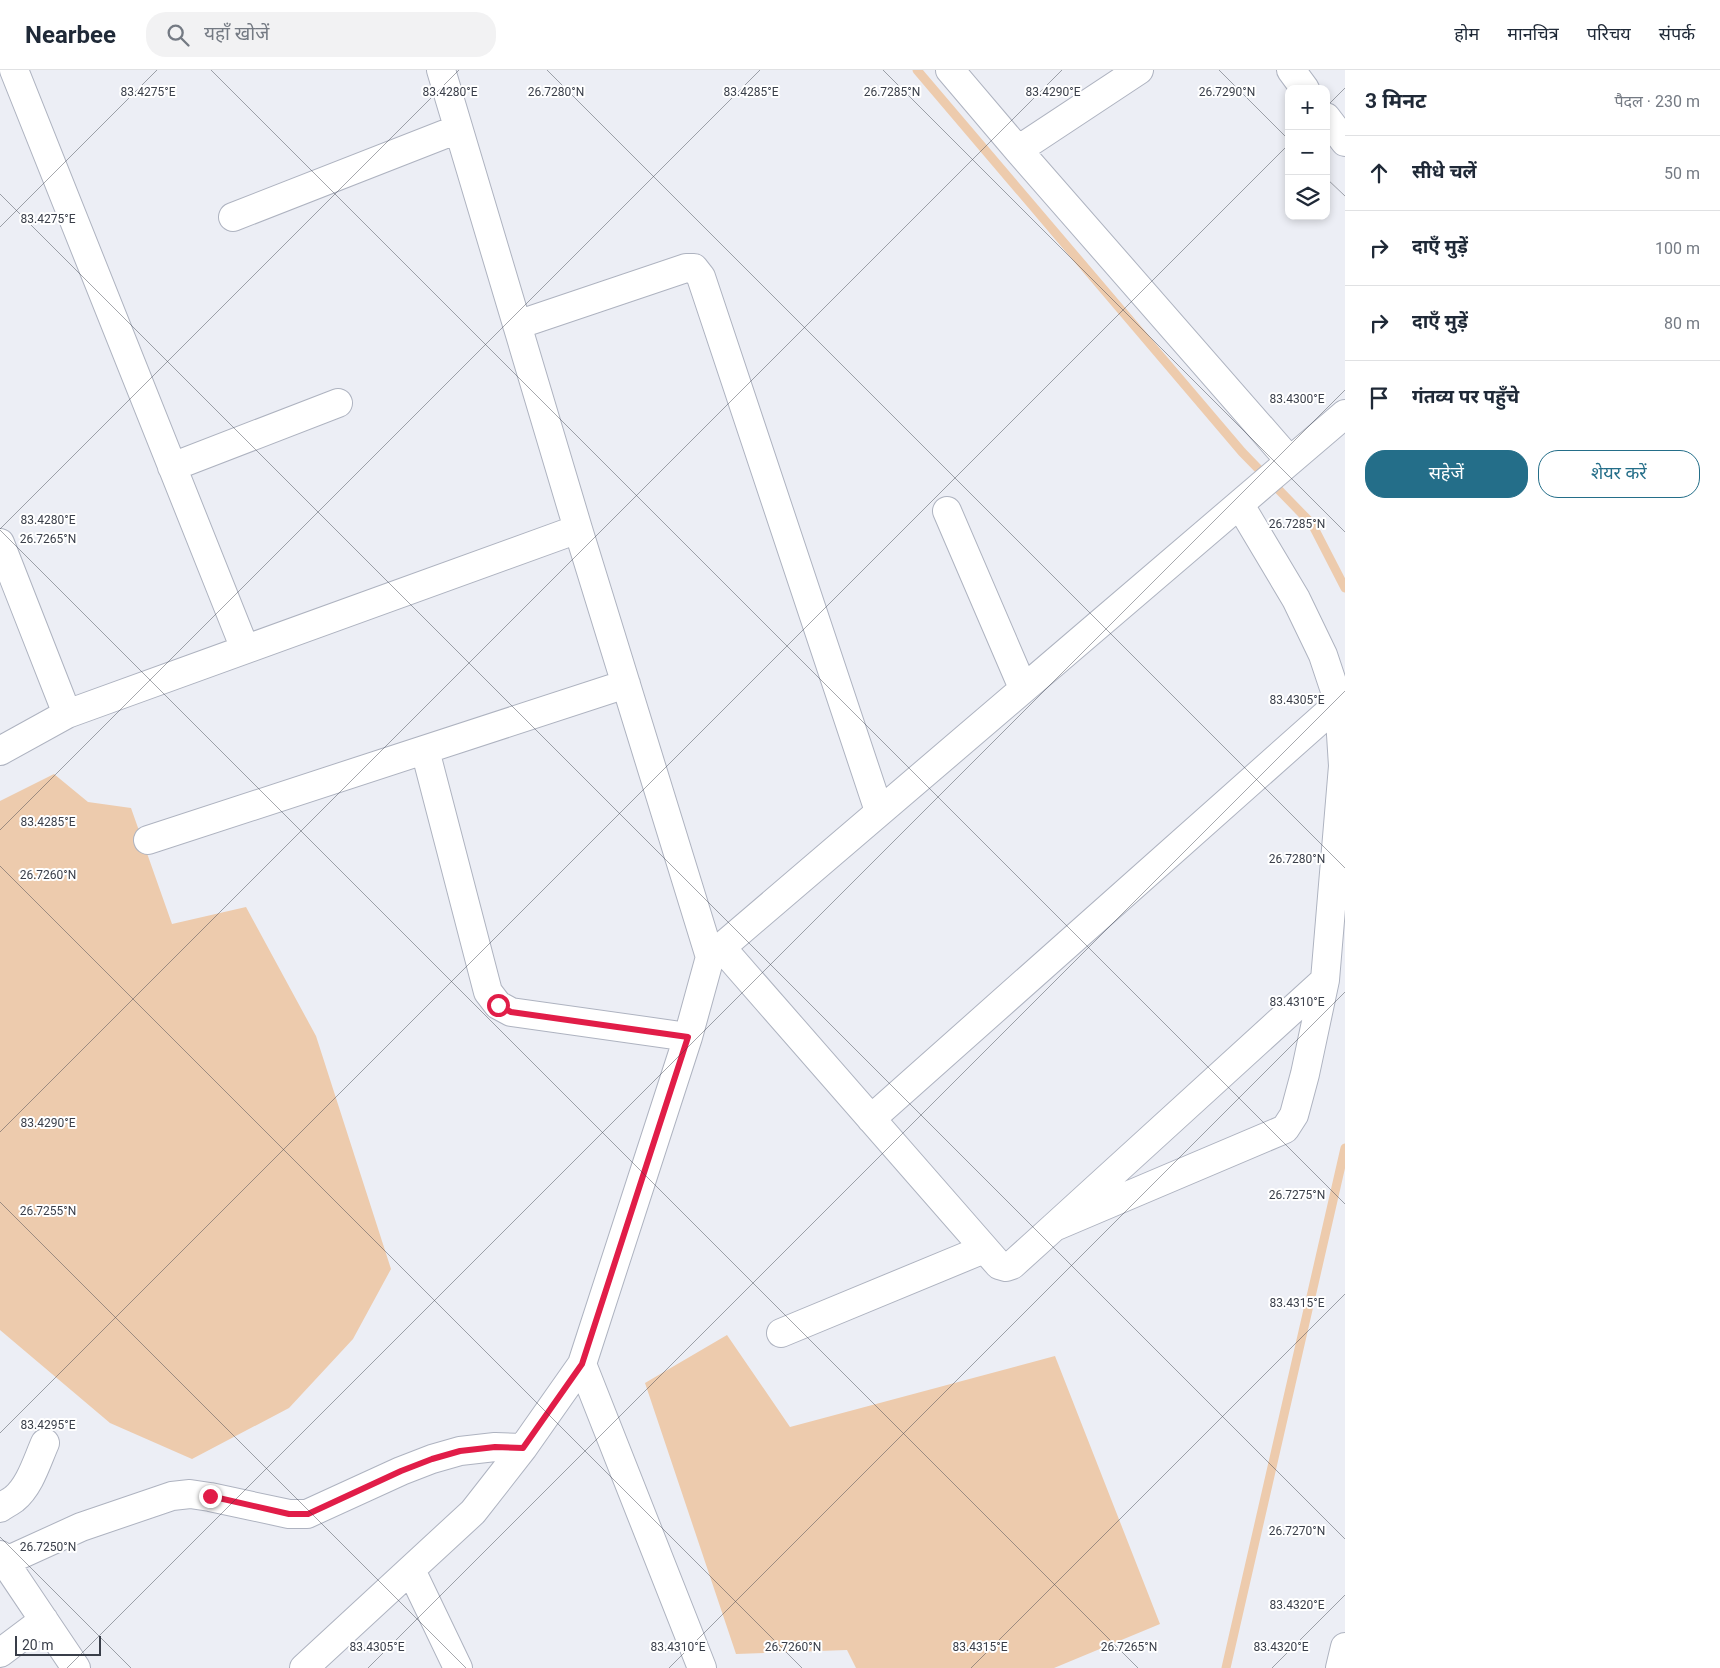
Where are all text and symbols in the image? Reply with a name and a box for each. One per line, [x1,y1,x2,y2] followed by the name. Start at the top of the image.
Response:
[146,12,496,57] search box
[25,21,116,49] text: Nearbee
[164,21,192,49] icon: search
[204,22,269,45] text: यहाँ खोजें
[1454,23,1479,44] text: होम
[1507,23,1559,44] text: मानचित्र
[1587,23,1631,44] text: परिचय
[1659,23,1695,44] text: संपर्क
[121,85,176,99] text: 83.4275°E
[423,85,478,99] text: 83.4280°E
[528,85,584,99] text: 26.7280°N
[724,85,779,99] text: 83.4285°E
[864,85,920,99] text: 26.7285°N
[1026,85,1081,99] text: 83.4290°E
[1199,85,1255,99] text: 26.7290°N
[1285,85,1330,220] map controls
[1285,85,1330,130] button: +
[1365,89,1426,113] text: 3 मिनट
[1614,92,1700,111] text: पैदल · 230 m
[1285,130,1330,175] button: −
[1365,159,1393,187] icon: ahead
[1412,160,1477,183] text: सीधे चलें
[1664,164,1700,183] text: 50 m
[1285,175,1330,220] button: layers
[21,212,76,226] text: 83.4275°E
[1365,234,1393,262] icon: right
[1412,235,1468,258] text: दाएँ मुड़ें
[1655,239,1700,258] text: 100 m
[1365,309,1393,337] icon: right
[1412,310,1468,333] text: दाएँ मुड़ें
[1664,314,1700,333] text: 80 m
[1365,384,1393,412] icon: arrive
[1412,385,1519,408] text: गंतव्य पर पहुँचे
[1270,392,1325,406] text: 83.4300°E
[1365,450,1528,498] button: सहेजें
[1538,450,1700,498] button: शेयर करें
[21,513,76,527] text: 83.4280°E
[1269,517,1325,531] text: 26.7285°N
[20,532,76,546] text: 26.7265°N
[1270,693,1325,707] text: 83.4305°E
[21,815,76,829] text: 83.4285°E
[1269,852,1325,866] text: 26.7280°N
[20,868,76,882] text: 26.7260°N
[487,994,510,1017] route start
[1270,995,1325,1009] text: 83.4310°E
[21,1116,76,1130] text: 83.4290°E
[1269,1188,1325,1202] text: 26.7275°N
[20,1204,76,1218] text: 26.7255°N
[1270,1296,1325,1310] text: 83.4315°E
[21,1418,76,1432] text: 83.4295°E
[199,1485,222,1508] route end
[1269,1524,1325,1538] text: 26.7270°N
[20,1540,76,1554] text: 26.7250°N
[1270,1598,1325,1612] text: 83.4320°E
[15,1633,101,1656] scale bar
[22,1637,54,1653] text: 20 m
[350,1640,405,1654] text: 83.4305°E
[651,1640,706,1654] text: 83.4310°E
[765,1640,821,1654] text: 26.7260°N
[953,1640,1008,1654] text: 83.4315°E
[1101,1640,1157,1654] text: 26.7265°N
[1254,1640,1309,1654] text: 83.4320°E

